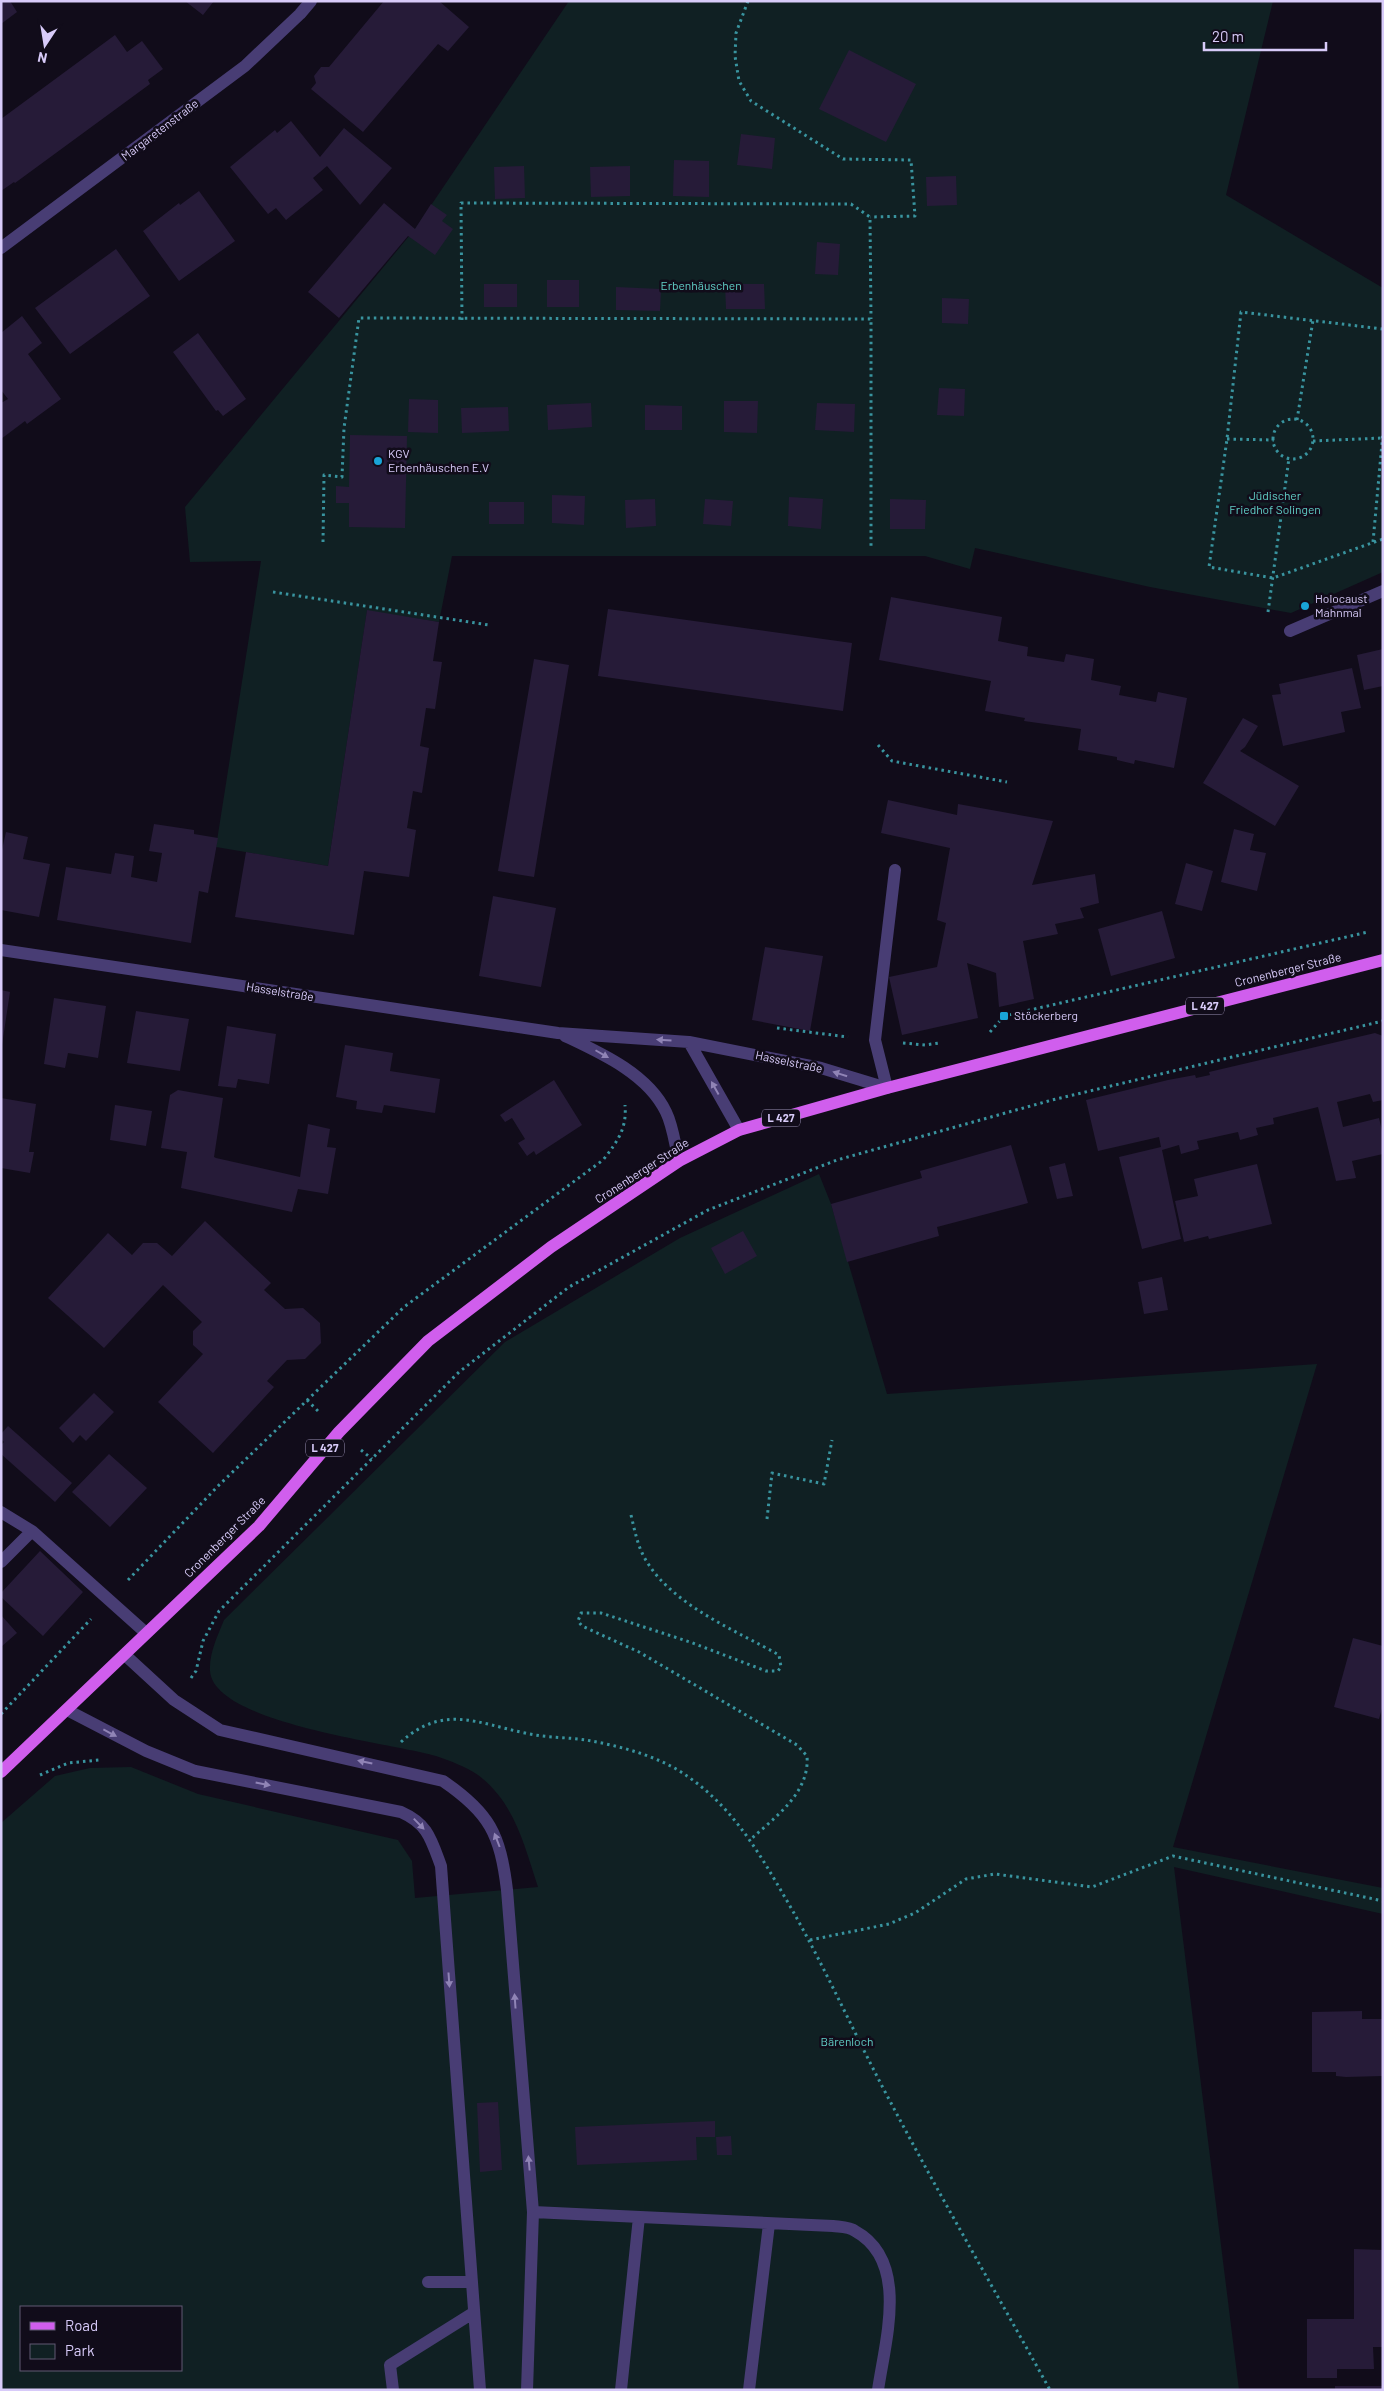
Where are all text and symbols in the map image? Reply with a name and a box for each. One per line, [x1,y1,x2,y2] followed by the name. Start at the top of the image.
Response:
[20,20,70,70] north arrow
[1204,20,1326,52] scale bar
[1212,27,1244,45] text: 20 m
[36,49,49,67] text: N
[118,96,201,163] street label: Margaretenstraße
[660,278,742,292] park label: Erbenhäuschen
[388,446,489,474] place label: KGV Erbenhäuschen E.V
[372,455,384,467] marker: KGV Erbenhäuschen E.V
[1229,488,1321,516] park label: Jüdischer Friedhof Solingen
[1315,591,1368,619] place label: Holocaust Mahnmal
[1299,600,1311,612] marker: Holocaust Mahnmal
[1233,949,1342,989] street label: Cronenberger Straße
[245,979,315,1003] street label: Hasselstraße
[1186,998,1224,1014] road number: L 427
[1014,1008,1078,1022] place label: Stöckerberg
[998,1010,1010,1022] marker: Stöckerberg
[655,1035,671,1043] one-way arrow
[754,1047,824,1075] street label: Hasselstraße
[596,1050,609,1059] one-way arrow
[832,1069,847,1077] one-way arrow
[711,1080,719,1095] one-way arrow
[762,1110,800,1126] road number: L 427
[592,1135,691,1206] street label: Cronenberger Straße
[306,1440,344,1456] road number: L 427
[181,1493,268,1580] street label: Cronenberger Straße
[103,1729,117,1737] one-way arrow
[358,1758,373,1766] one-way arrow
[256,1781,272,1789] one-way arrow
[413,1817,425,1829] one-way arrow
[493,1832,501,1847] one-way arrow
[445,1972,453,1988] one-way arrow
[511,1993,519,2009] one-way arrow
[821,2034,873,2048] park label: Bärenloch
[524,2155,532,2171] one-way arrow
[20,2306,182,2371] legend
[65,2316,98,2334] text: Road
[65,2341,95,2359] text: Park

